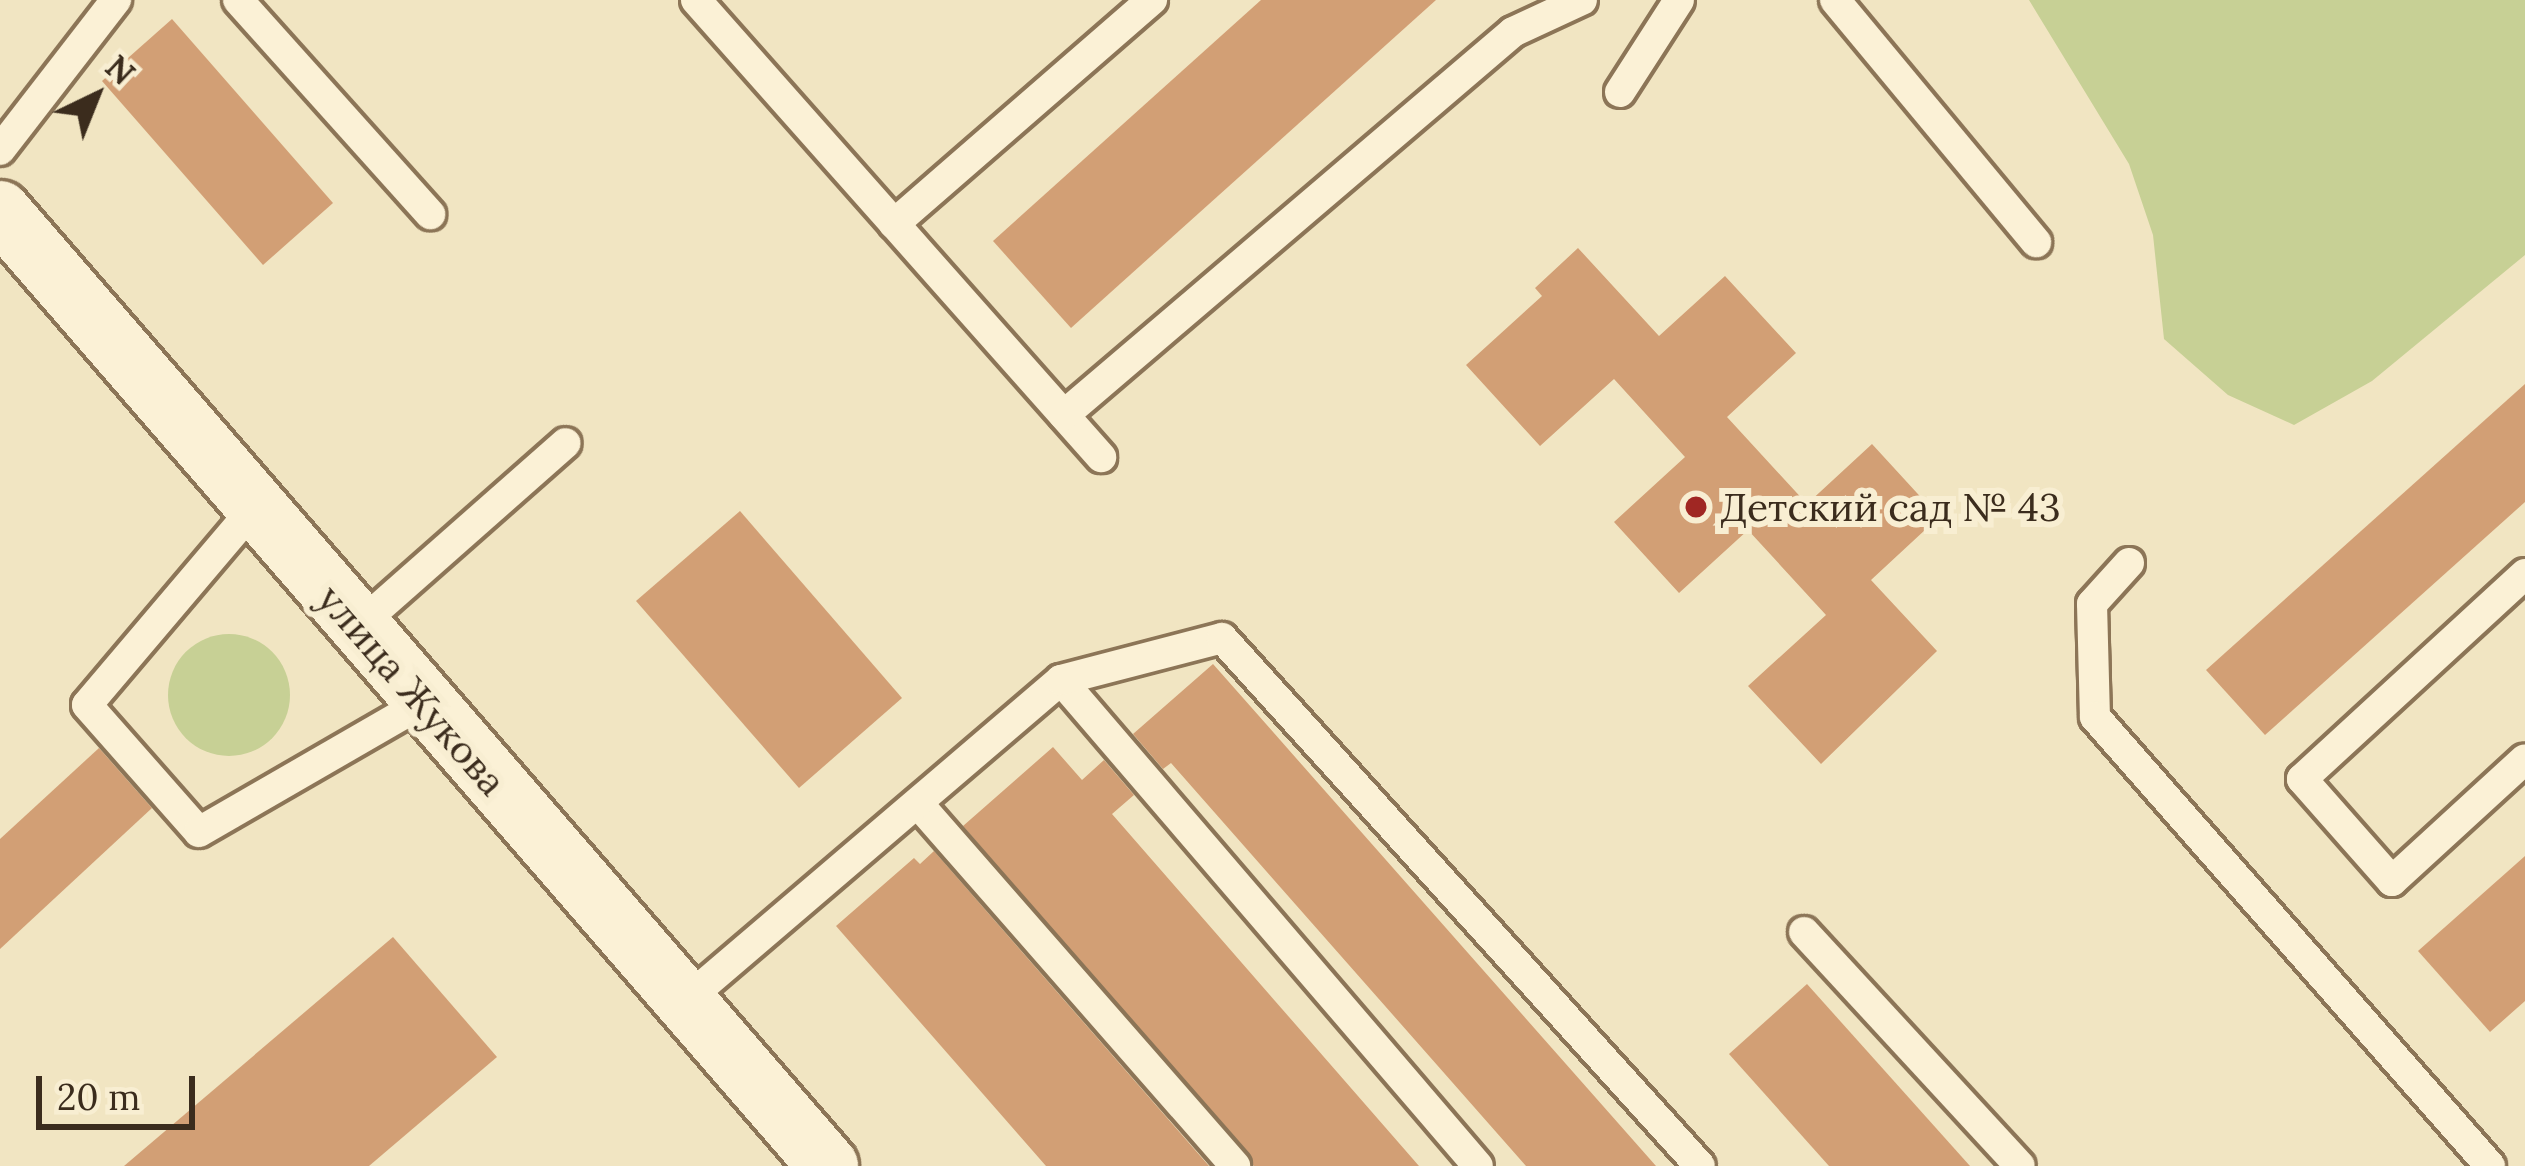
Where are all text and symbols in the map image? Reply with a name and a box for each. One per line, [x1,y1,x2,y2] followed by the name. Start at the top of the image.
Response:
[36,36,156,156] north arrow
[97,46,144,94] text: N
[1720,484,2061,530] place label: Детский сад № 43
[1683,494,1709,520] marker: Детский сад № 43
[308,575,516,805] street label: улица Жукова
[42,1052,201,1126] scale bar
[57,1074,140,1120] text: 20 m

